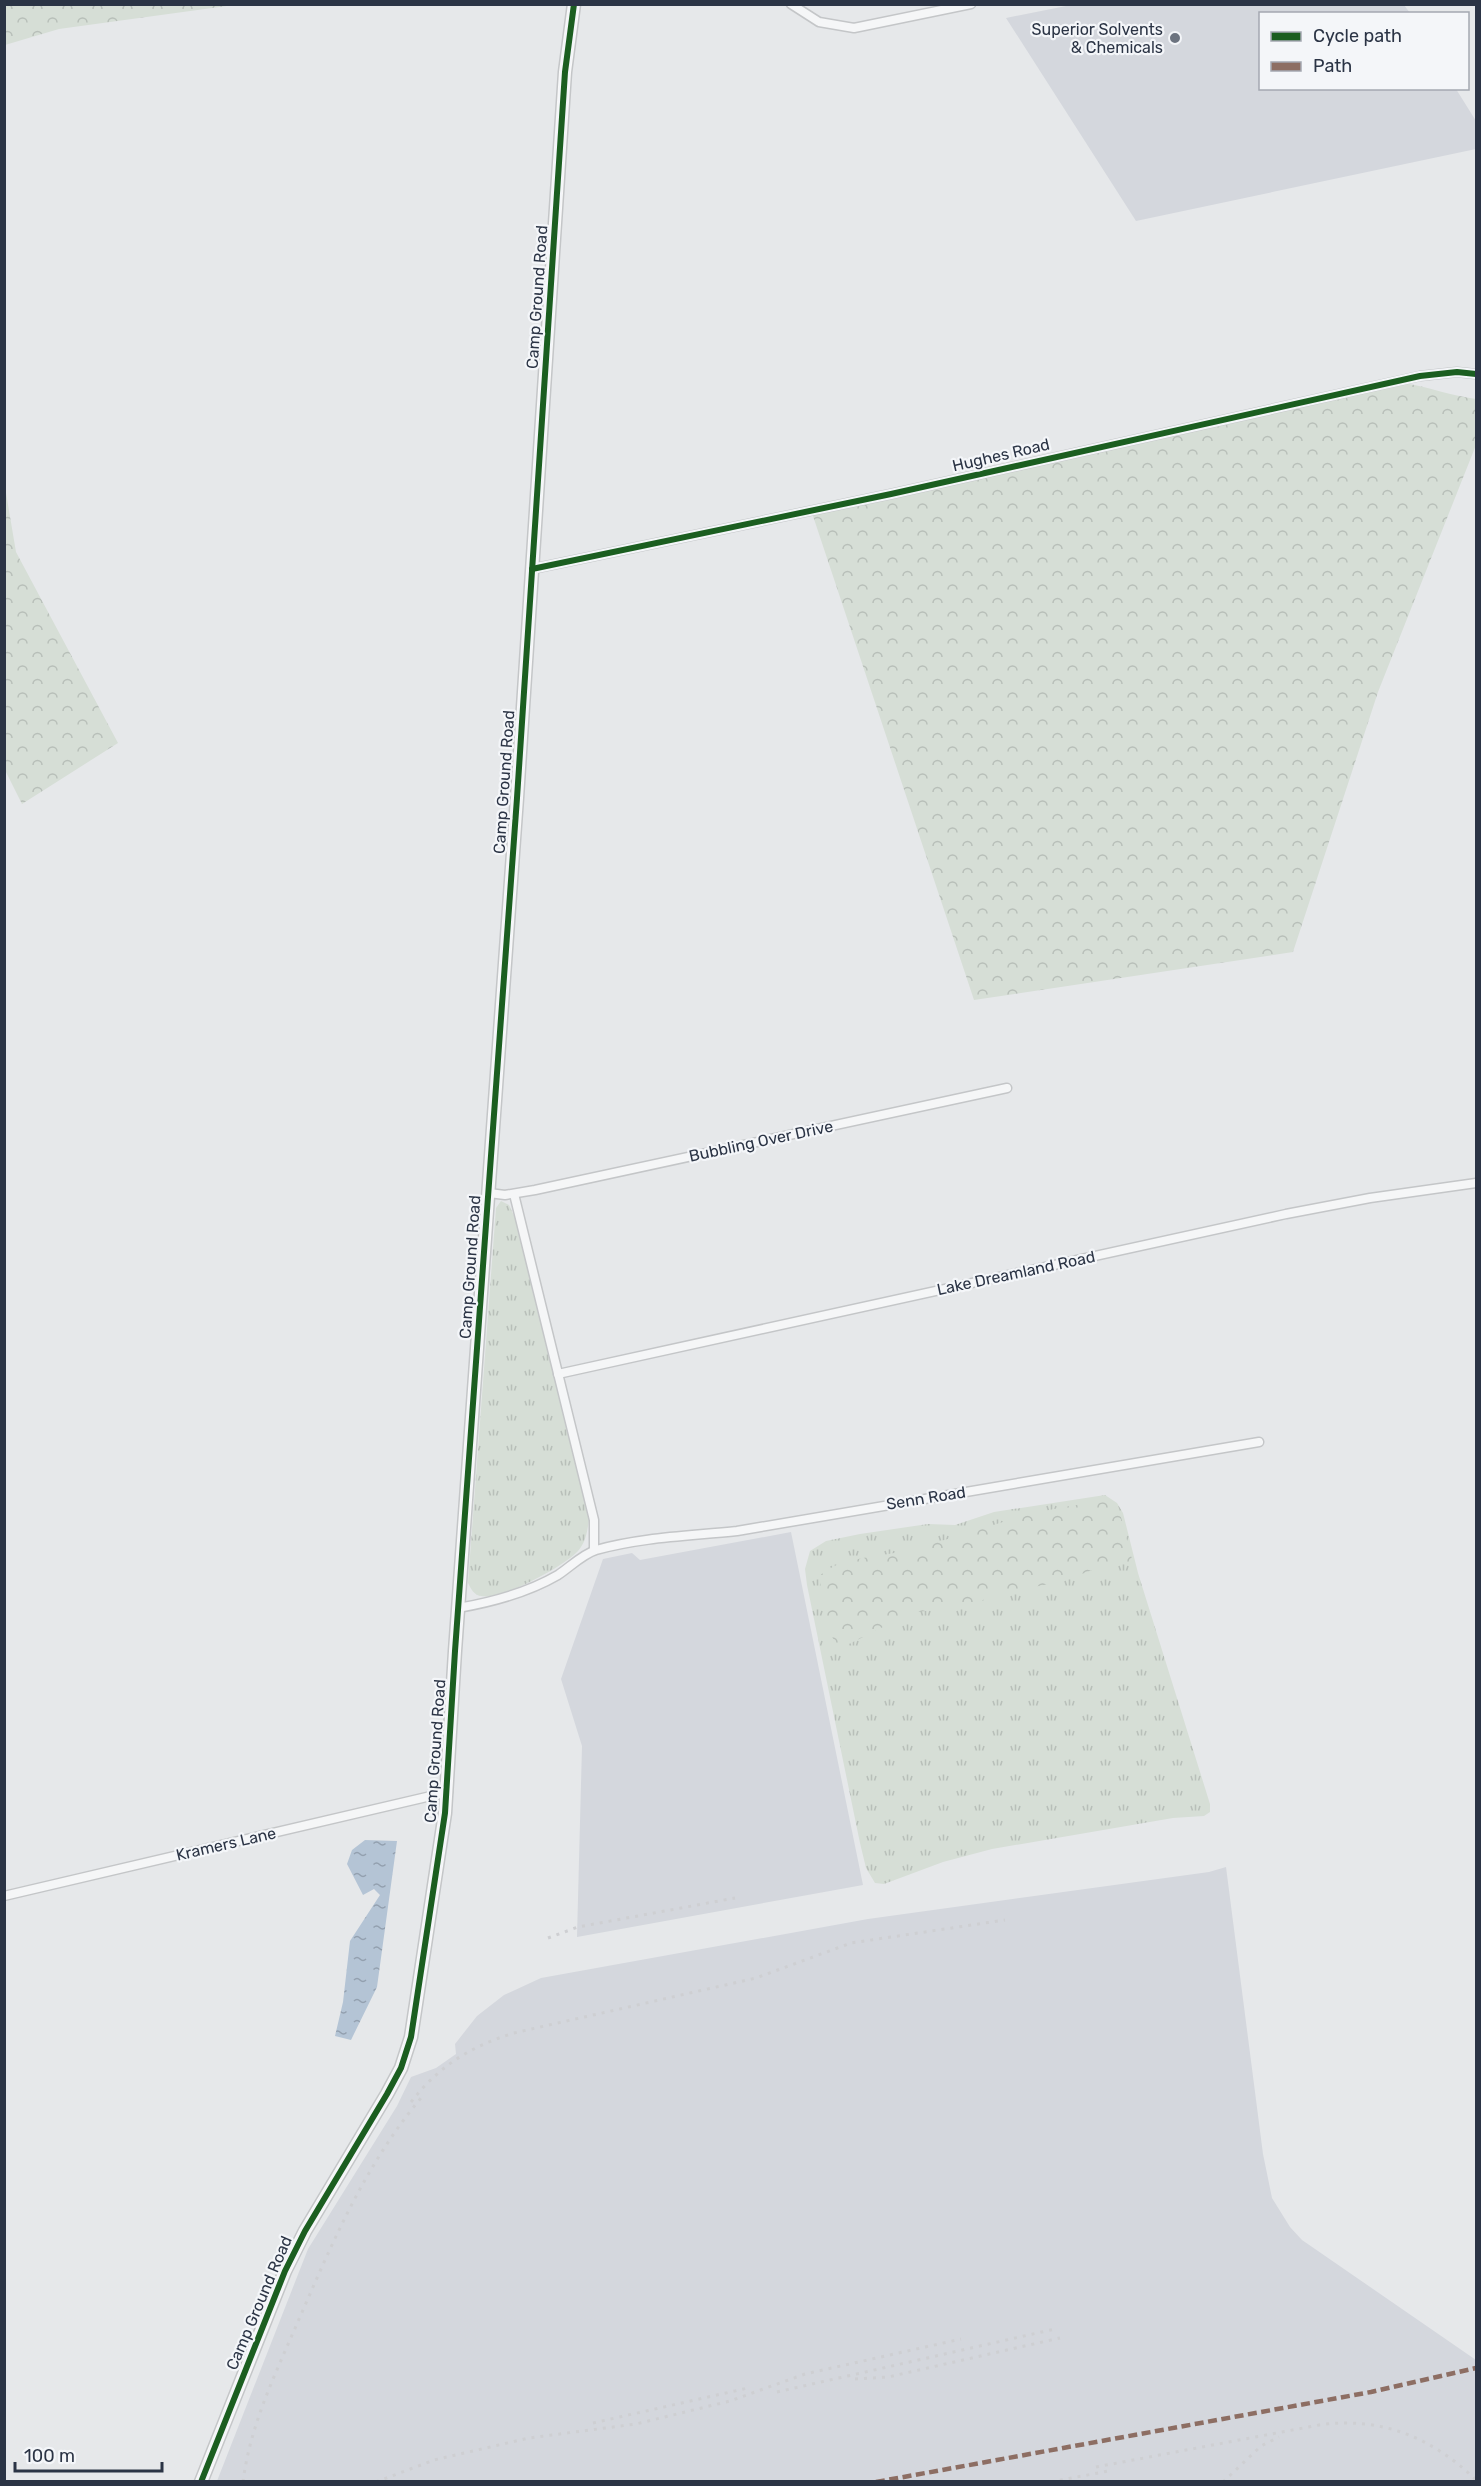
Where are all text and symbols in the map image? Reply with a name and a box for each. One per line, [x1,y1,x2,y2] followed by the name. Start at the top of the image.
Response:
[1259,12,1469,90] legend
[1032,20,1163,57] place label: Superior Solvents & Chemicals
[1313,25,1402,47] text: Cycle path
[1168,31,1182,45] marker: Superior Solvents & Chemicals
[1313,55,1352,77] text: Path
[523,225,551,369] street label: Camp Ground Road
[950,435,1052,475] street label: Hughes Road
[490,710,518,854] street label: Camp Ground Road
[687,1116,835,1166] street label: Bubbling Over Drive
[456,1195,484,1339] street label: Camp Ground Road
[935,1247,1097,1299] street label: Lake Dreamland Road
[885,1482,967,1514] street label: Senn Road
[421,1679,449,1823] street label: Camp Ground Road
[174,1823,278,1865] street label: Kramers Lane
[222,2233,296,2373] street label: Camp Ground Road
[15,2435,162,2473] scale bar
[24,2445,75,2467] text: 100 m

